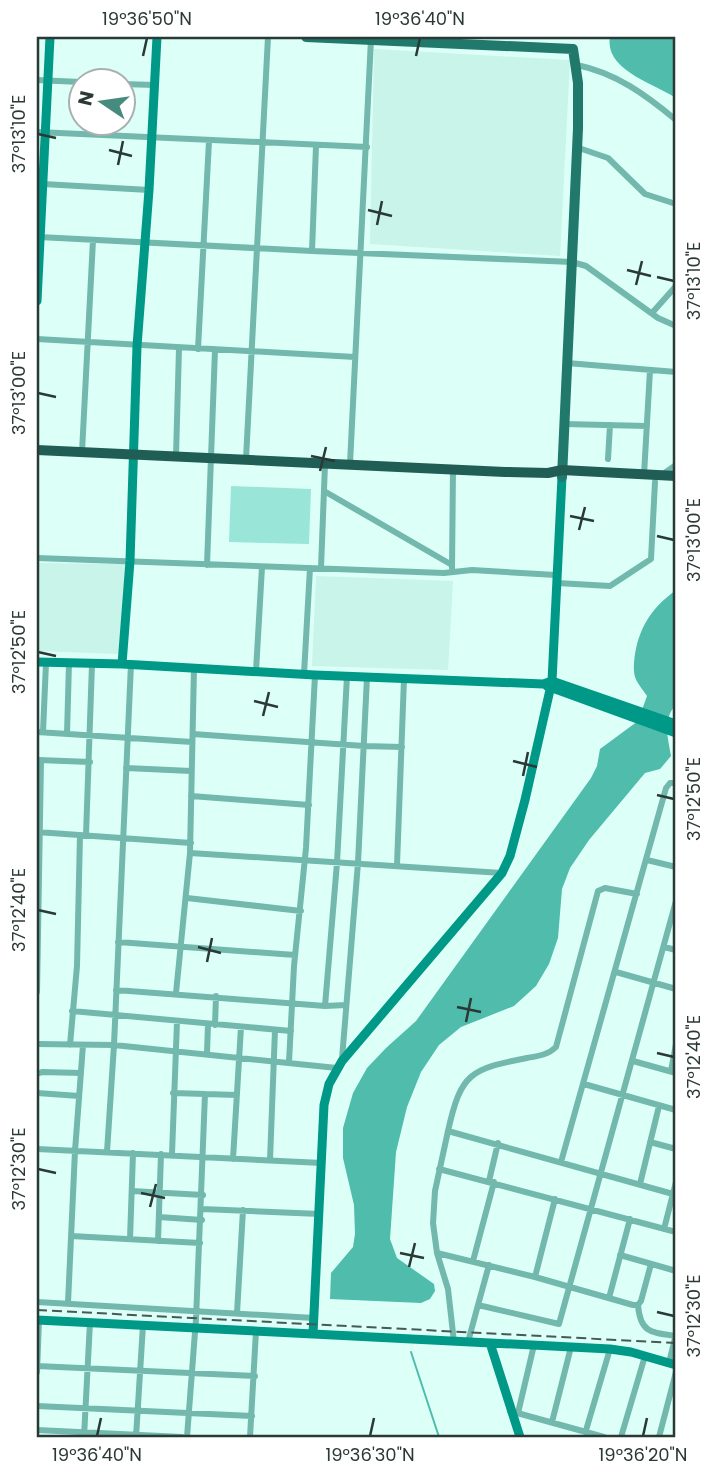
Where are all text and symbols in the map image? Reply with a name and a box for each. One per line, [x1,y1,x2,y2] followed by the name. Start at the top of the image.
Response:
[102,6,192,31] text: 19°36'50"N
[375,6,465,31] text: 19°36'40"N
[66,66,136,136] north arrow
[71,88,101,108] text: N
[6,95,31,173] text: 37°13'10"E
[681,242,706,320] text: 37°13'10"E
[6,351,31,435] text: 37°13'00"E
[681,498,706,582] text: 37°13'00"E
[6,610,31,694] text: 37°12'50"E
[681,757,706,841] text: 37°12'50"E
[6,868,31,952] text: 37°12'40"E
[681,1015,706,1099] text: 37°12'40"E
[6,1127,31,1211] text: 37°12'30"E
[681,1274,706,1358] text: 37°12'30"E
[52,1442,142,1467] text: 19°36'40"N
[325,1442,415,1467] text: 19°36'30"N
[599,1442,687,1467] text: 19°36'20"N

